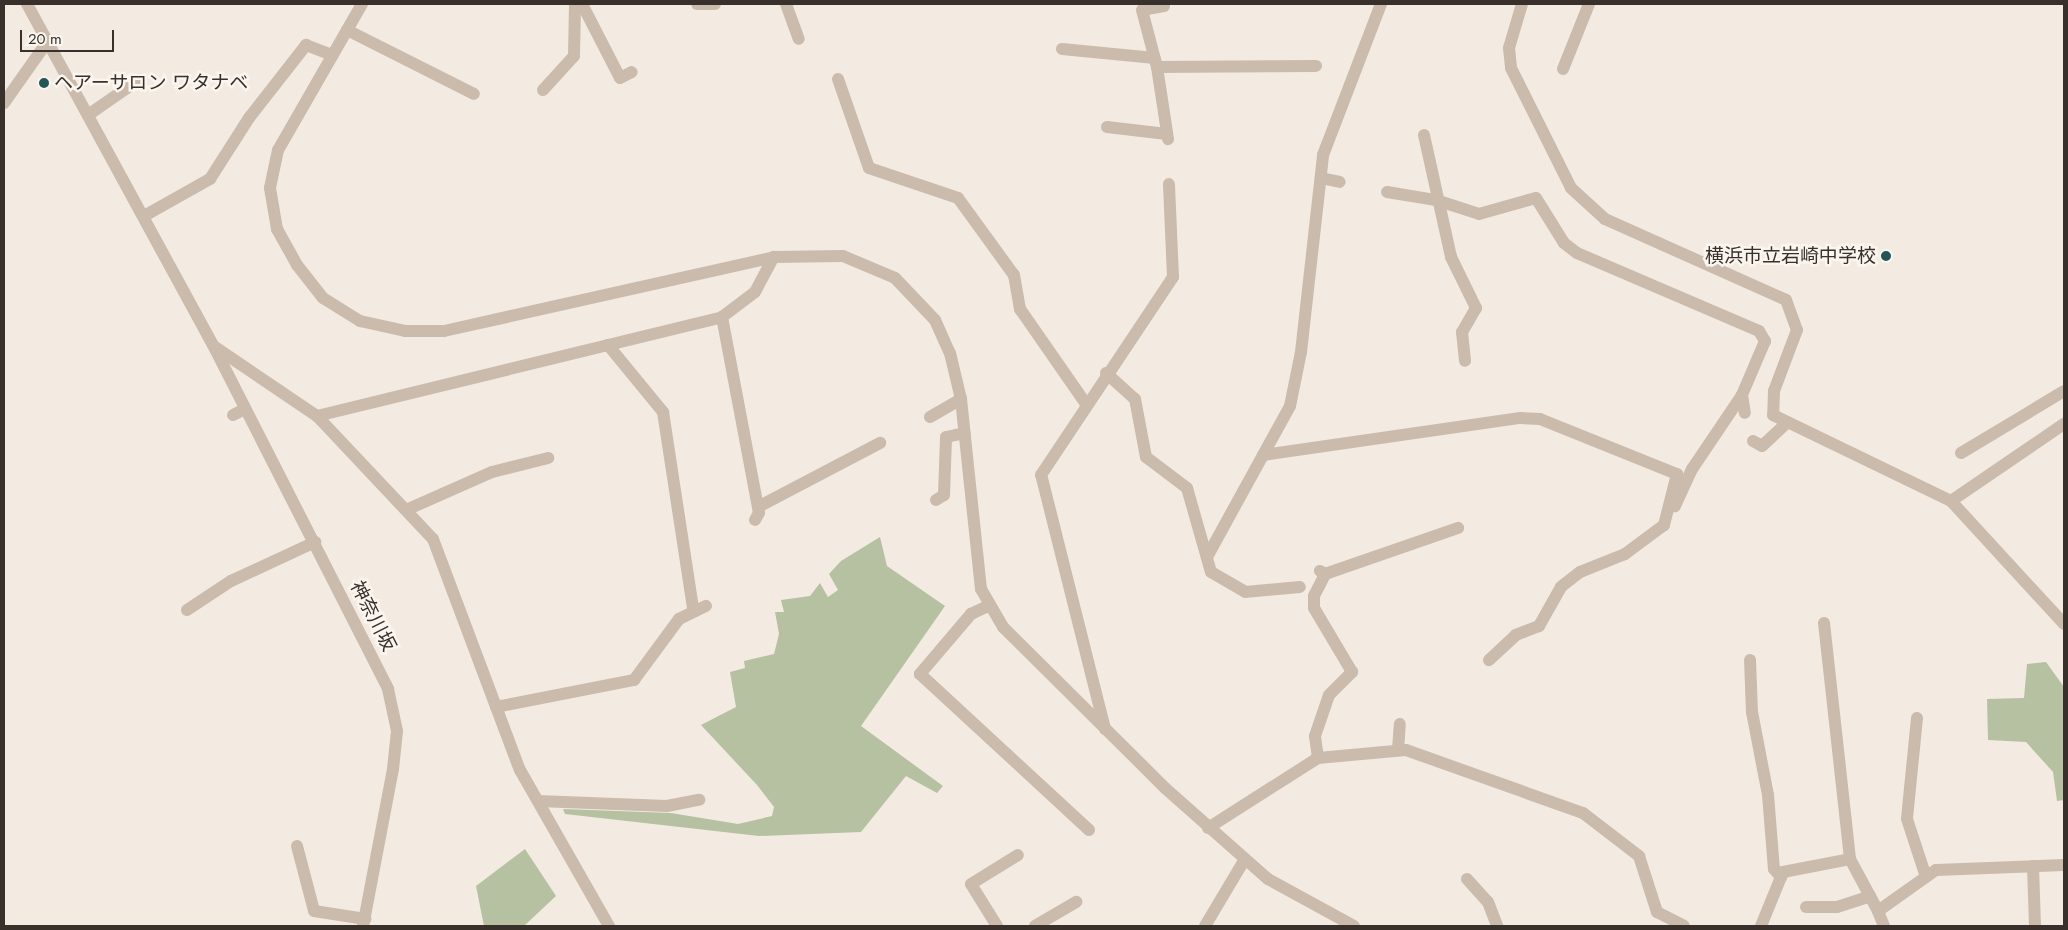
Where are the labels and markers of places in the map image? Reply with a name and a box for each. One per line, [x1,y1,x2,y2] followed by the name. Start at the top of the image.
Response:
[54,72,249,94] place label: ヘアーサロン ワタナベ
[38,77,50,89] marker: ヘアーサロン ワタナベ
[1705,245,1876,267] place label: 横浜市立岩崎中学校
[1880,250,1892,262] marker: 横浜市立岩崎中学校

